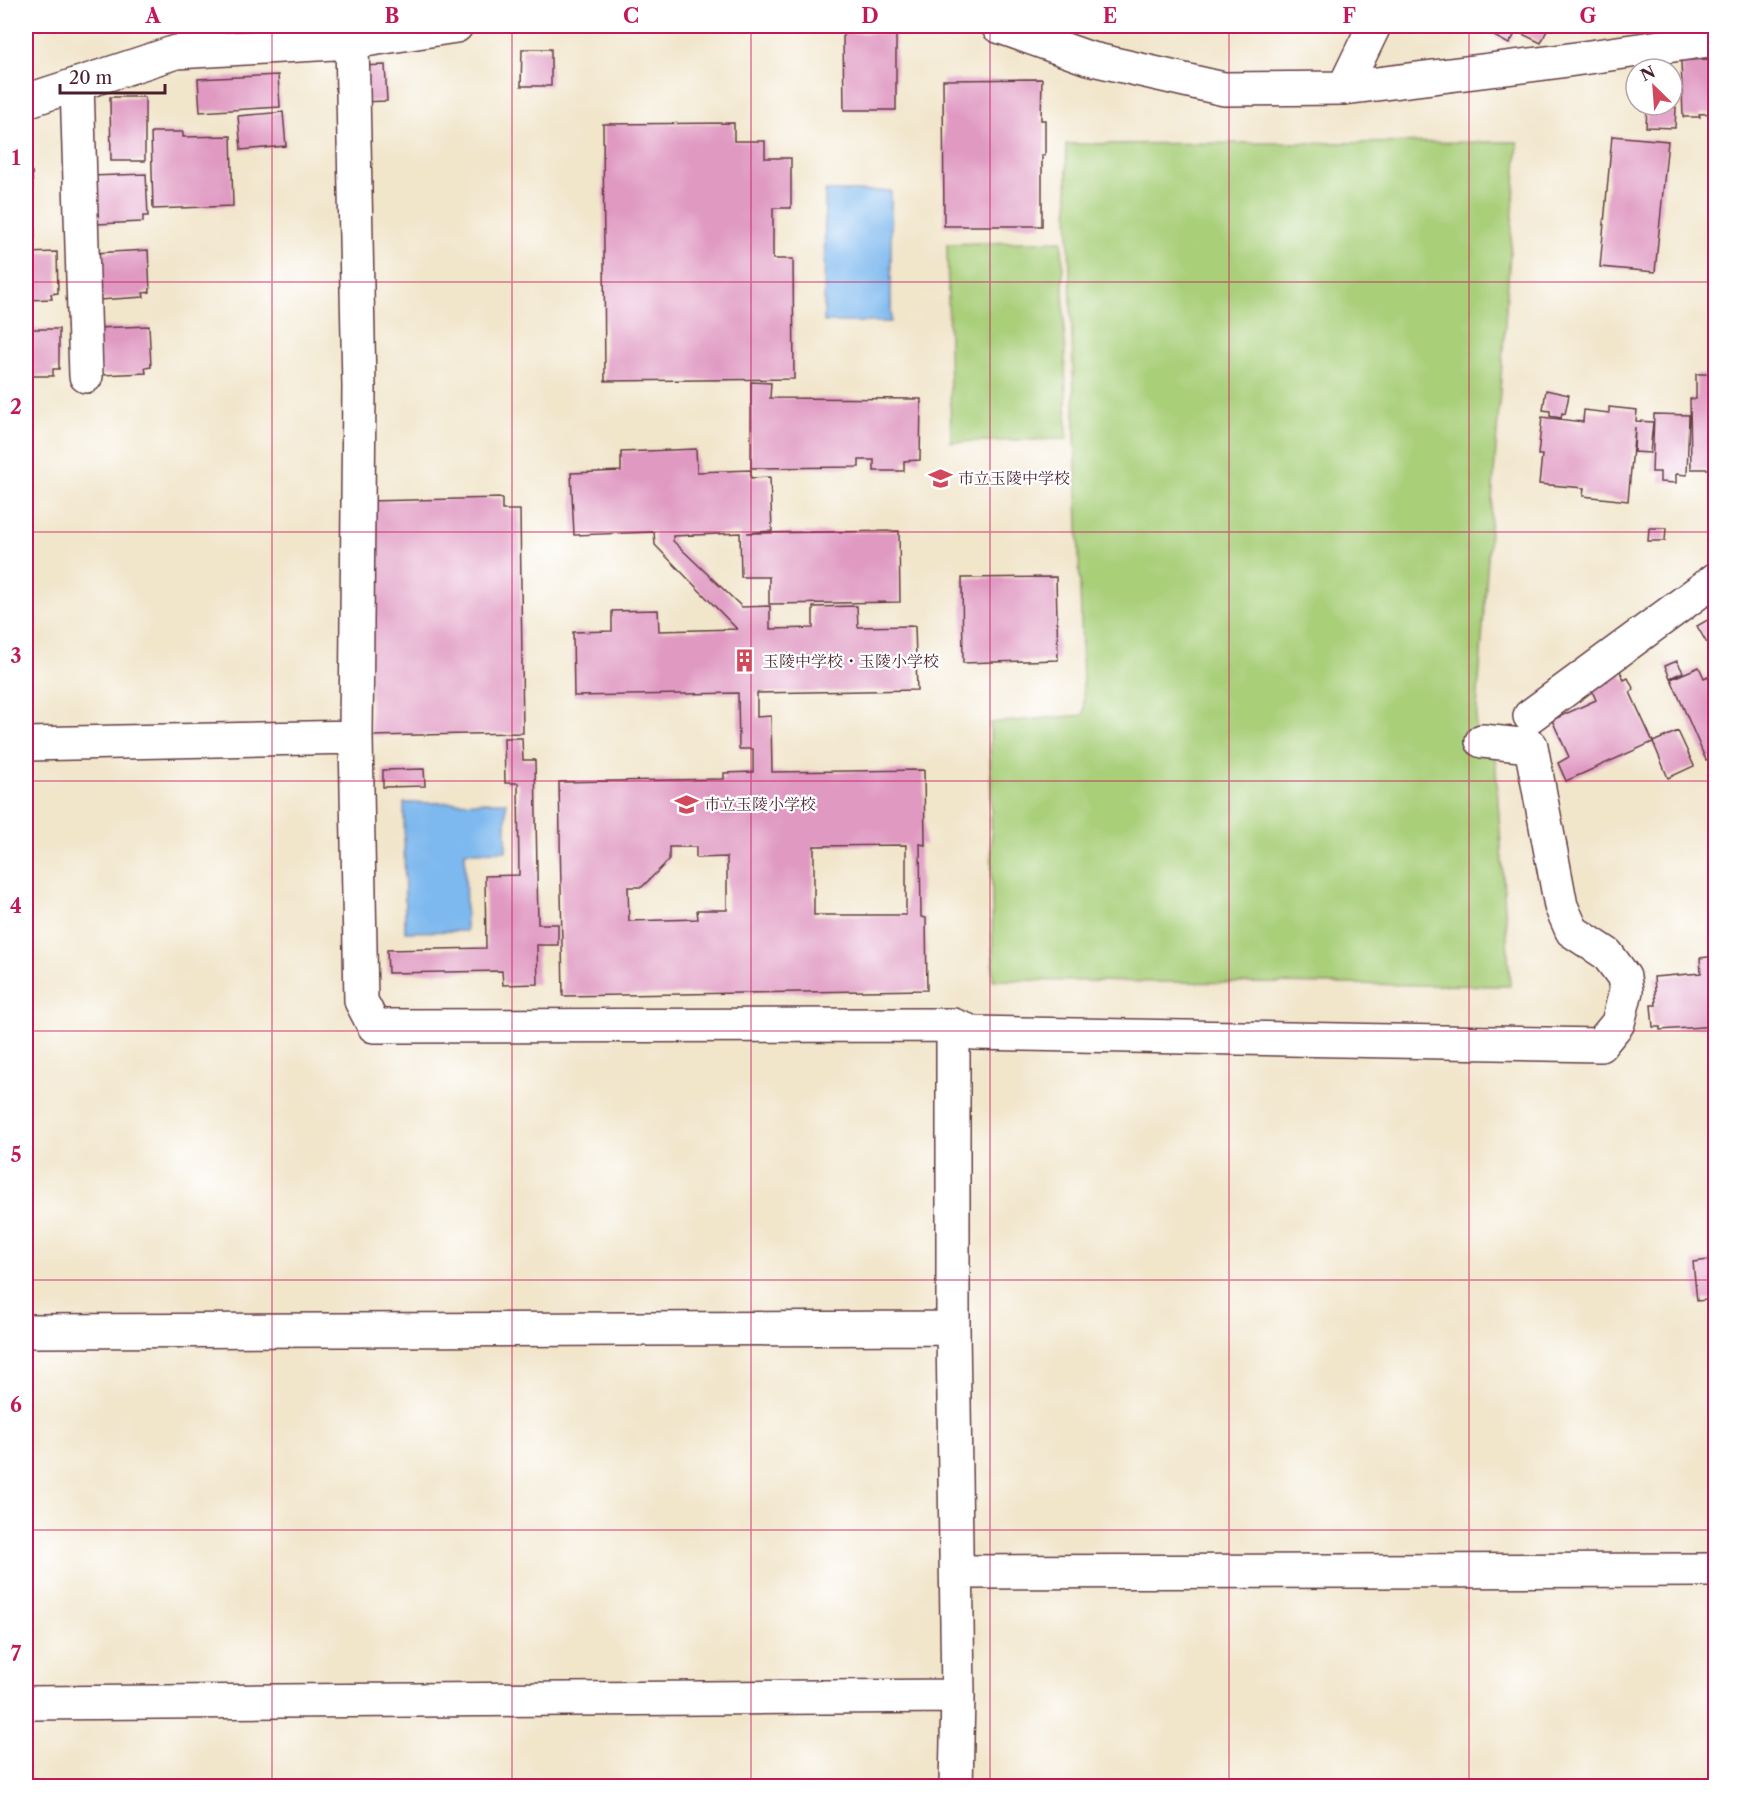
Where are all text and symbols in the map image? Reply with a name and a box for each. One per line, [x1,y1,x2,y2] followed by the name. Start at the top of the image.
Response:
[144,4,161,28] text: A
[385,4,400,28] text: B
[623,4,639,28] text: C
[861,4,879,28] text: D
[1103,4,1117,28] text: E
[1342,4,1356,28] text: F
[1580,4,1597,28] text: G
[60,57,165,95] scale bar
[1624,57,1684,117] north arrow
[1637,61,1658,85] text: N
[69,67,113,89] text: 20 m
[12,146,21,170] text: 1
[10,395,22,419] text: 2
[927,465,953,491] school or university icon: 市立玉陵中学校
[958,468,1070,488] place label: 市立玉陵中学校
[10,644,22,668] text: 3
[732,648,758,674] building icon: 玉陵中学校・玉陵小学校
[763,651,939,671] place label: 玉陵中学校・玉陵小学校
[673,791,699,817] school or university icon: 市立玉陵小学校
[704,794,816,814] place label: 市立玉陵小学校
[10,894,22,918] text: 4
[10,1143,22,1167] text: 5
[10,1393,22,1417] text: 6
[11,1642,22,1666] text: 7

